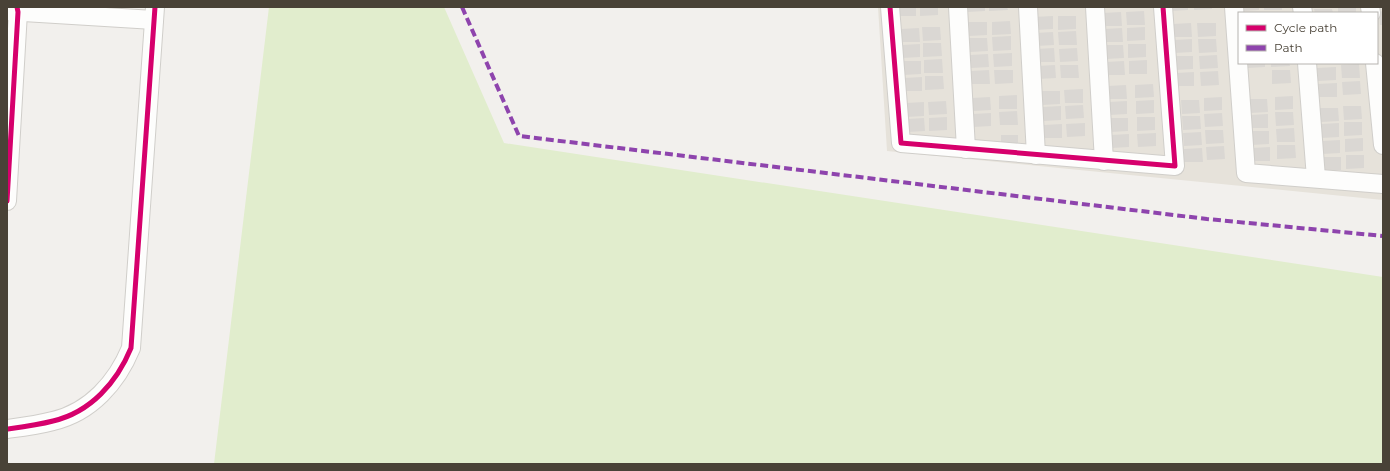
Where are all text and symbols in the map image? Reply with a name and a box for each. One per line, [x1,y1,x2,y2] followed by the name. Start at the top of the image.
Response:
[1238,12,1378,64] legend
[1274,20,1337,35] text: Cycle path
[1274,40,1303,55] text: Path

